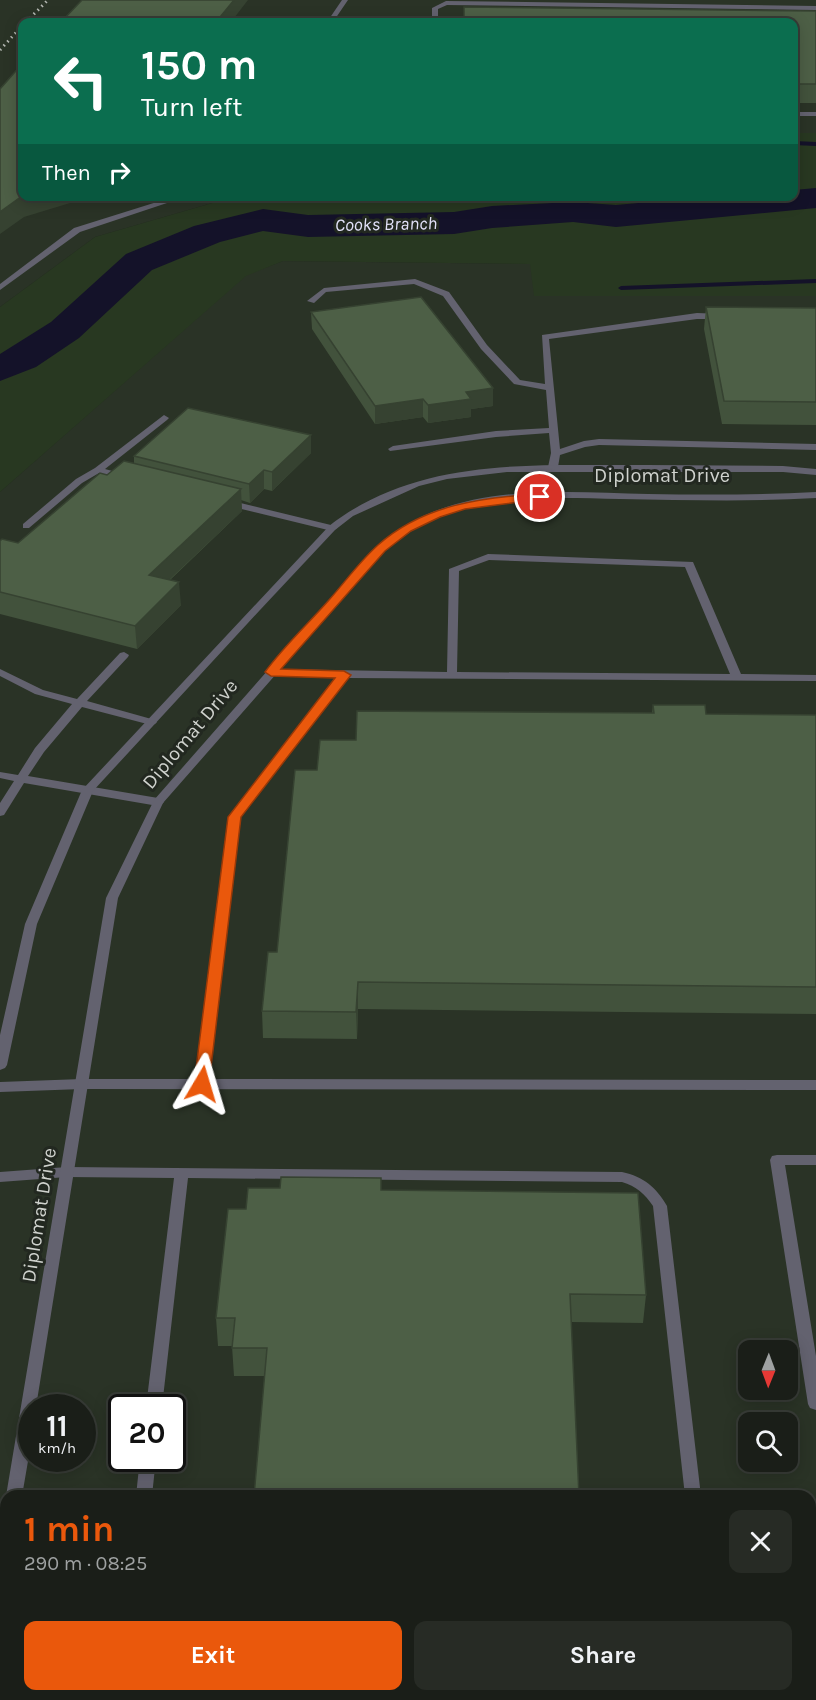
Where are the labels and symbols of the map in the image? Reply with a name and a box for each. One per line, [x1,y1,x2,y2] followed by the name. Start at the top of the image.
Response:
[335,212,437,236] water label: Cooks Branch
[594,464,730,487] street label: Diplomat Drive
[514,471,565,522] pin
[137,674,243,794] street label: Diplomat Drive
[170,1052,234,1116] position arrow
[17,1146,61,1284] street label: Diplomat Drive
[738,1340,798,1400] north arrow
[108,1394,186,1472] speed limit sign: 20

